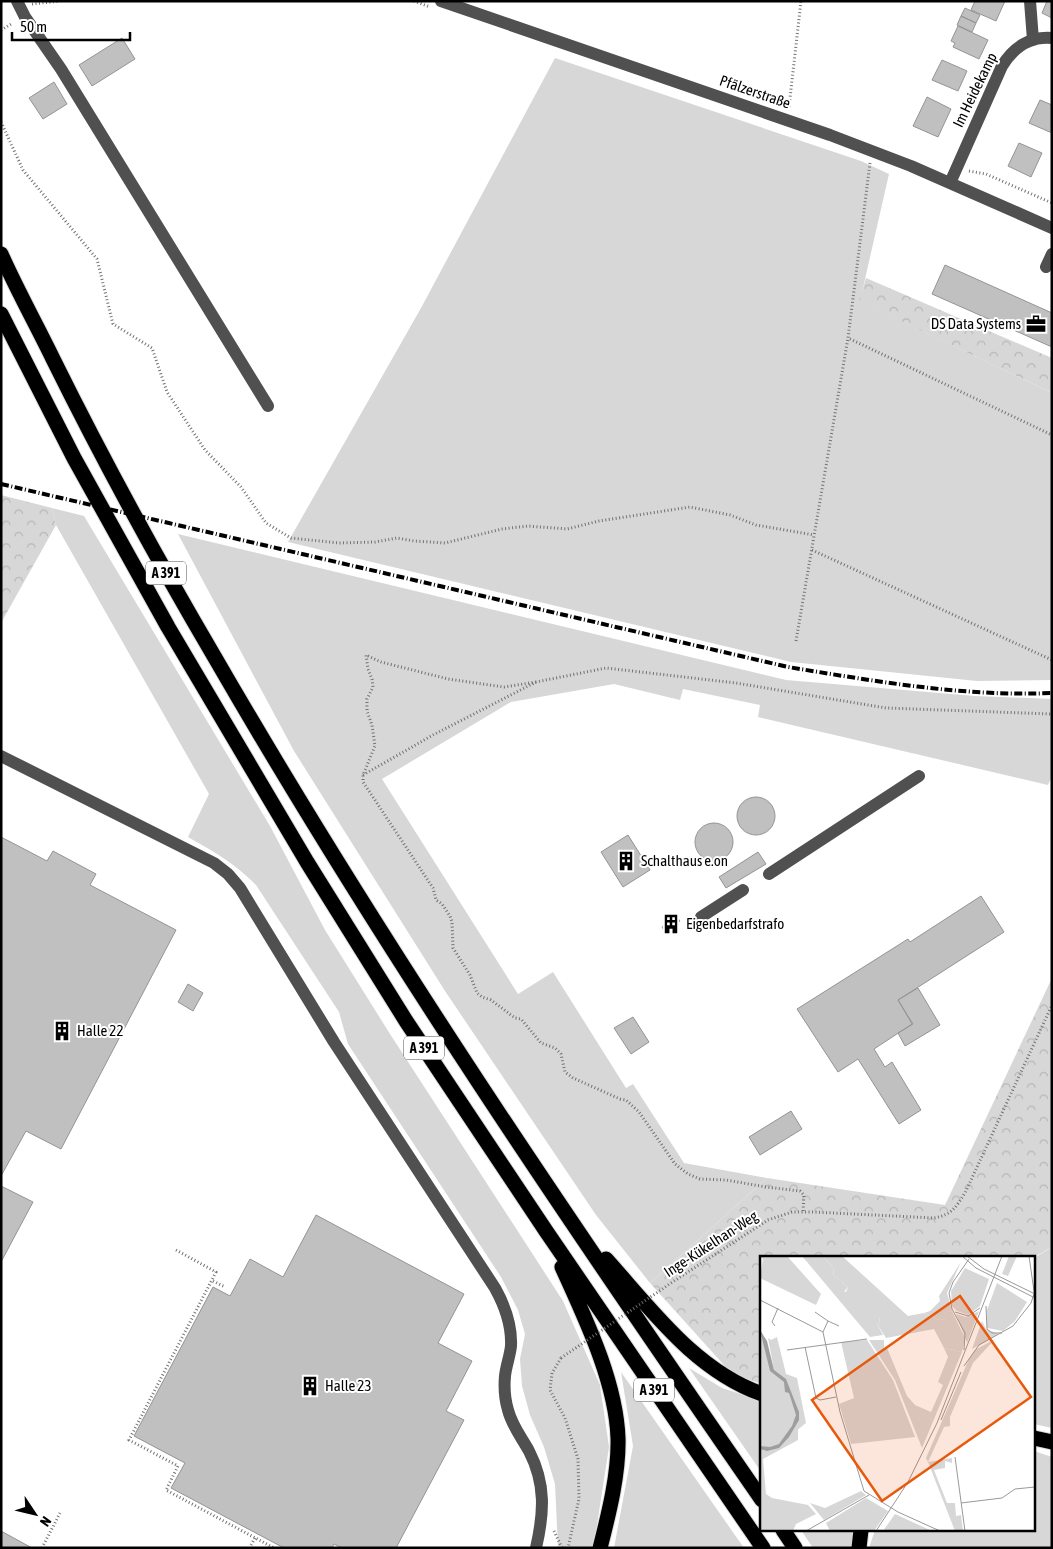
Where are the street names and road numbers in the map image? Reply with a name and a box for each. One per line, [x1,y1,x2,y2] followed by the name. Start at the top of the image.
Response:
[949,50,1000,130] street label: Im Heidekamp
[718,72,793,112] street label: Pfälzerstraße
[146,562,186,584] road number: A 391
[404,1036,444,1060] road number: A 391
[661,1207,761,1280] street label: Inge-Kükelhan-Weg
[634,1378,674,1402] road number: A 391

